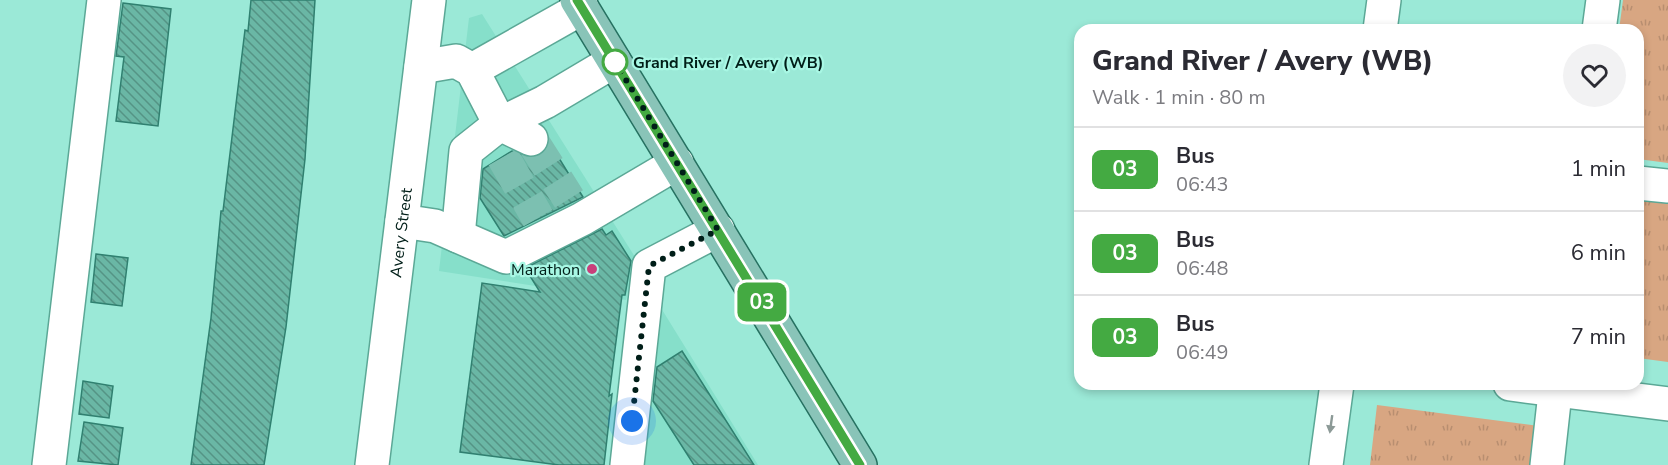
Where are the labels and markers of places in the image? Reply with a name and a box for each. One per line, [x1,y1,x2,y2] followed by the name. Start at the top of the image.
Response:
[602,49,628,75] marker: Grand River / Avery (WB)
[633,52,824,74] place label: Grand River / Avery (WB)
[511,259,580,281] place label: Marathon
[585,262,599,276] marker: Marathon

